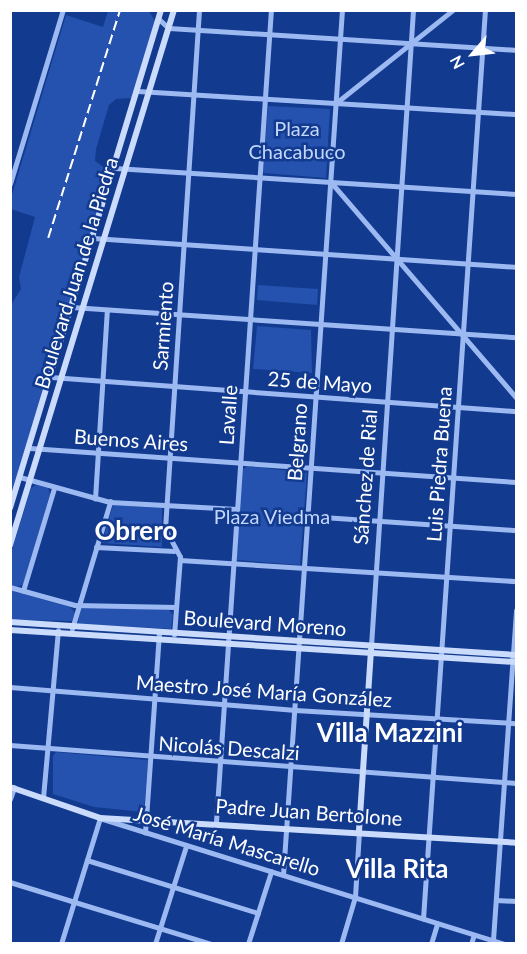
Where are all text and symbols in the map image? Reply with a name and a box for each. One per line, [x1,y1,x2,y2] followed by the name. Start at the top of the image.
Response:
[443,24,503,84] north arrow
[445,53,468,73] text: N
[248,117,346,164] park label: Plaza Chacabuco
[29,154,123,392] street label: Boulevard Juan de la Piedra
[148,281,178,371] street label: Sarmiento
[267,366,373,398] street label: 25 de Mayo
[214,384,242,446] street label: Lavalle
[422,386,456,542] street label: Luis Piedra Buena
[282,402,312,482] street label: Belgrano
[348,408,382,546] street label: Sánchez de Rial
[73,424,189,456] street label: Buenos Aires
[213,504,331,528] park label: Plaza Viedma
[94,515,178,547] district label: Obrero
[183,605,347,641] street label: Boulevard Moreno
[135,670,393,712] street label: Maestro José María González
[317,717,463,749] district label: Villa Mazzini
[158,731,300,765] street label: Nicolás Descalzi
[215,793,403,831] street label: Padre Juan Bertolone
[131,801,323,881] street label: José María Mascarello
[345,853,449,885] district label: Villa Rita

